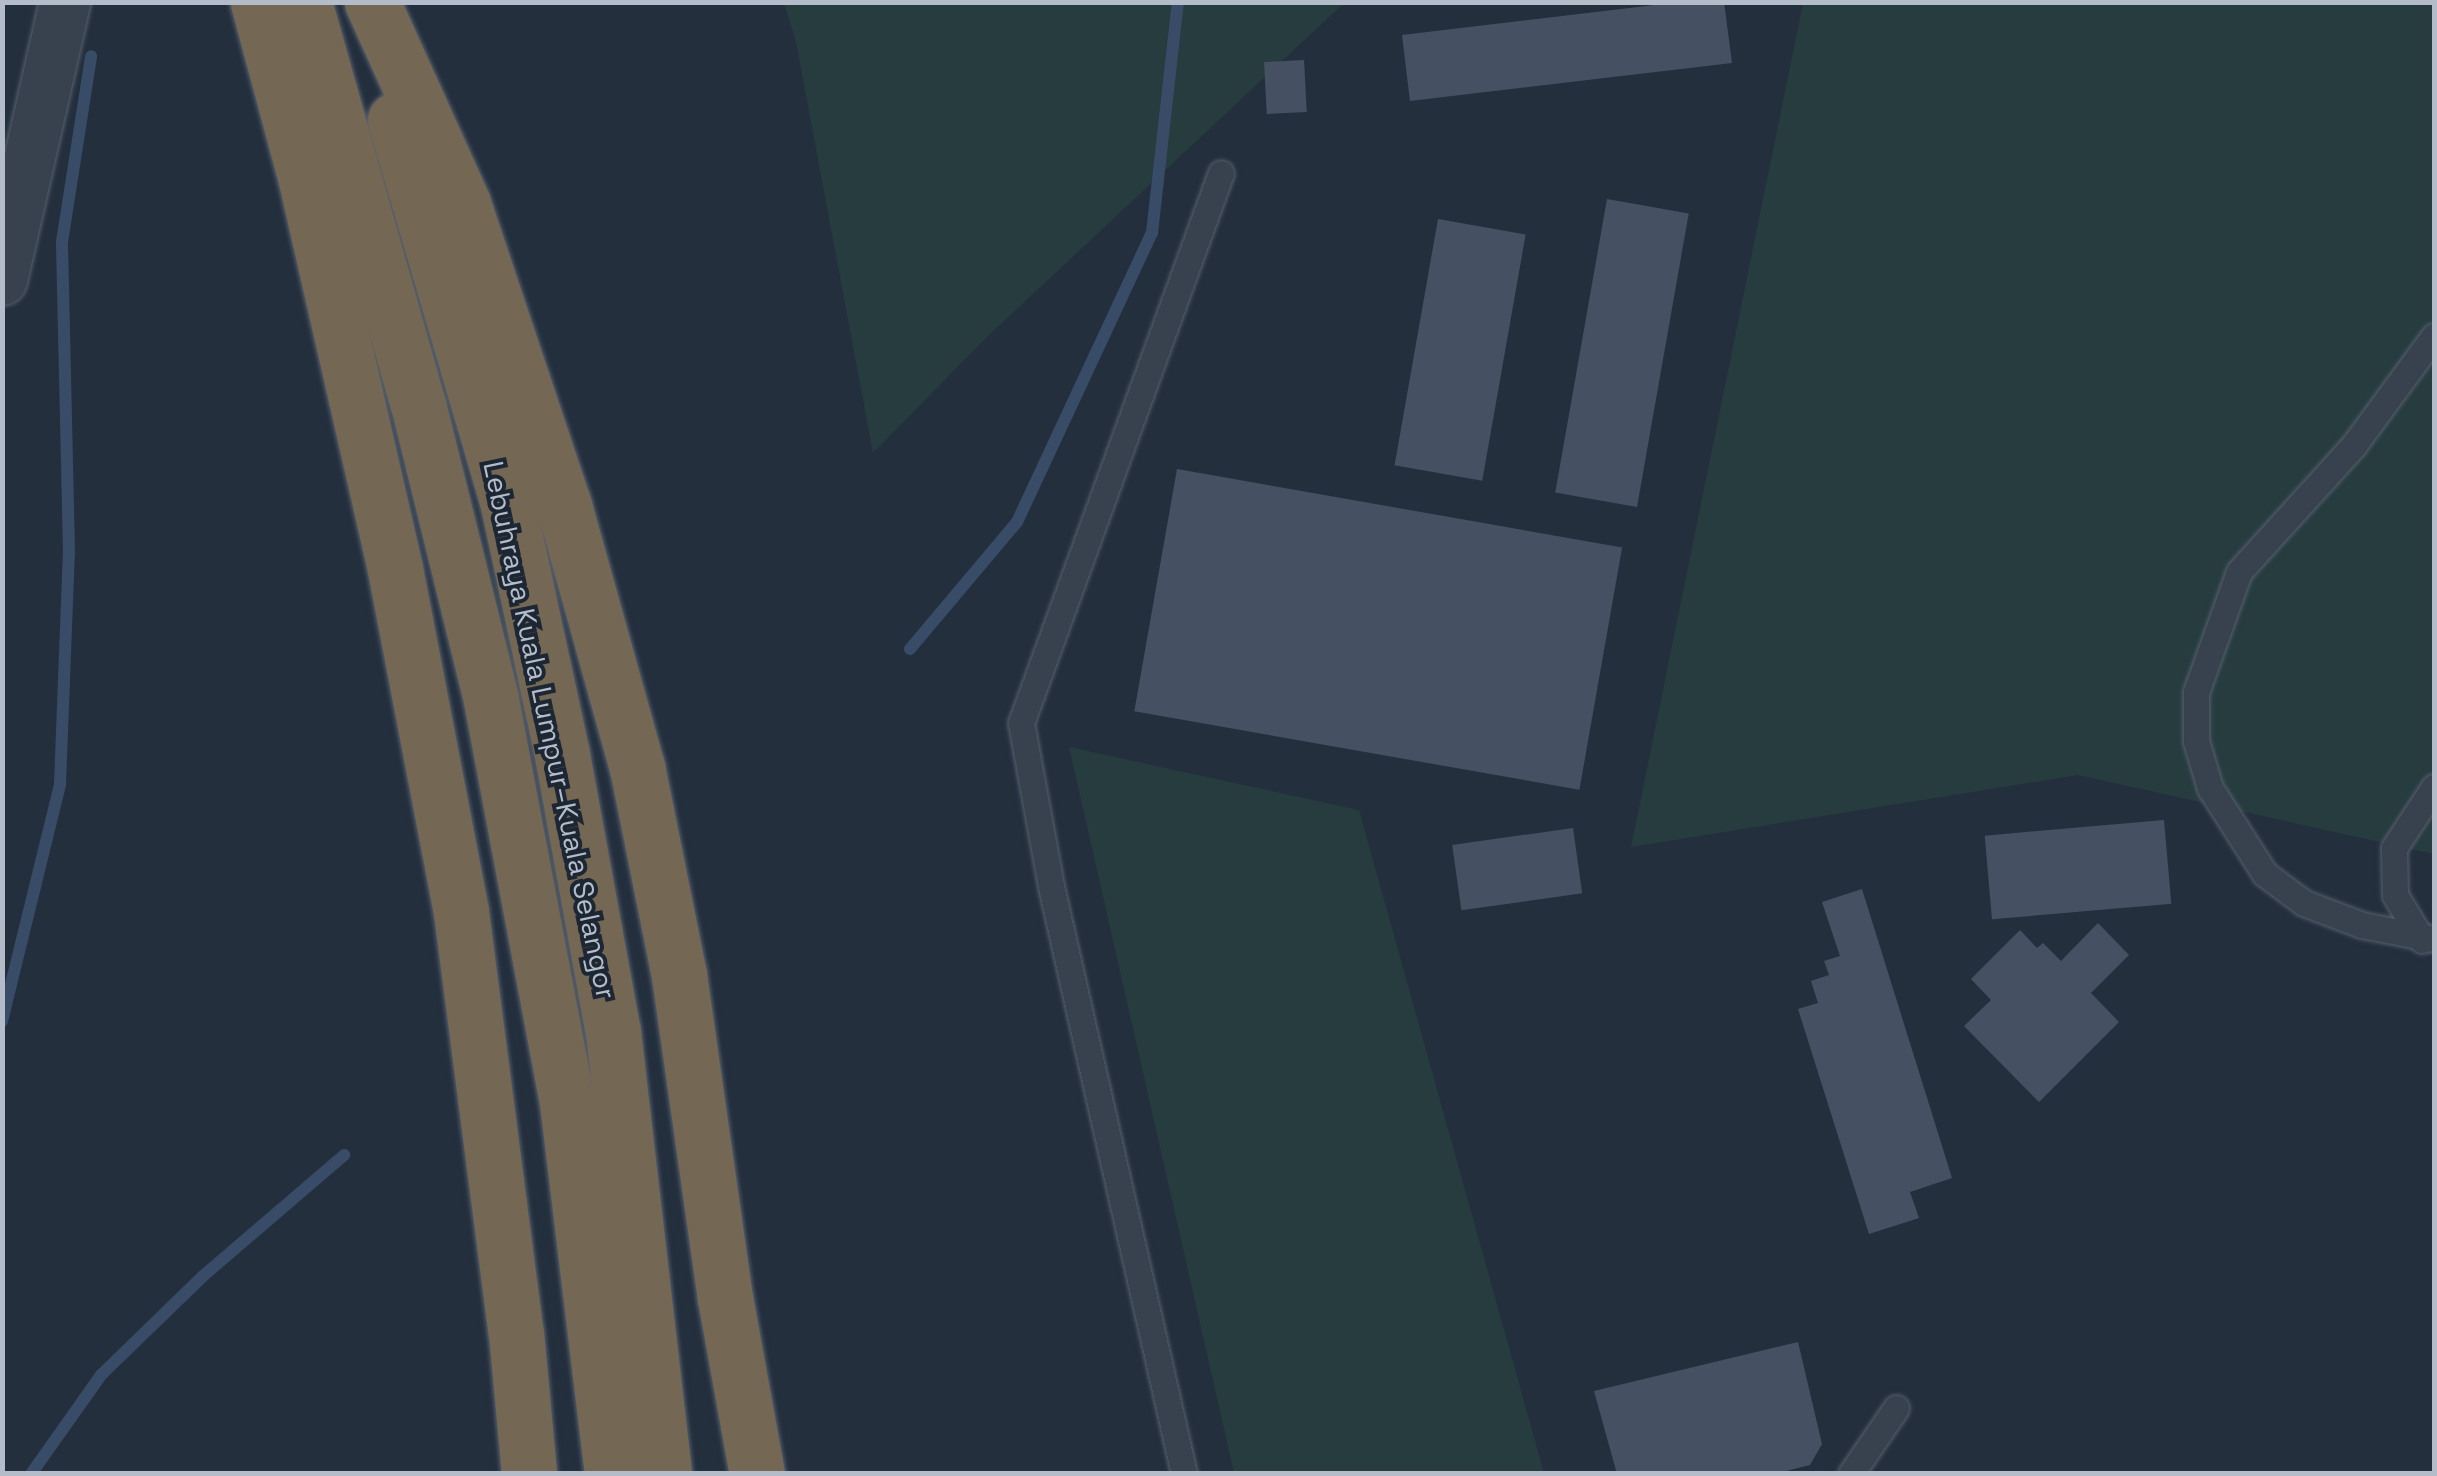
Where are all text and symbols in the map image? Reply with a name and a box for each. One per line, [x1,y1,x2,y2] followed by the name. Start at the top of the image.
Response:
[476,458,624,1002] street label: Lebuhraya Kuala Lumpur–Kuala Selangor

